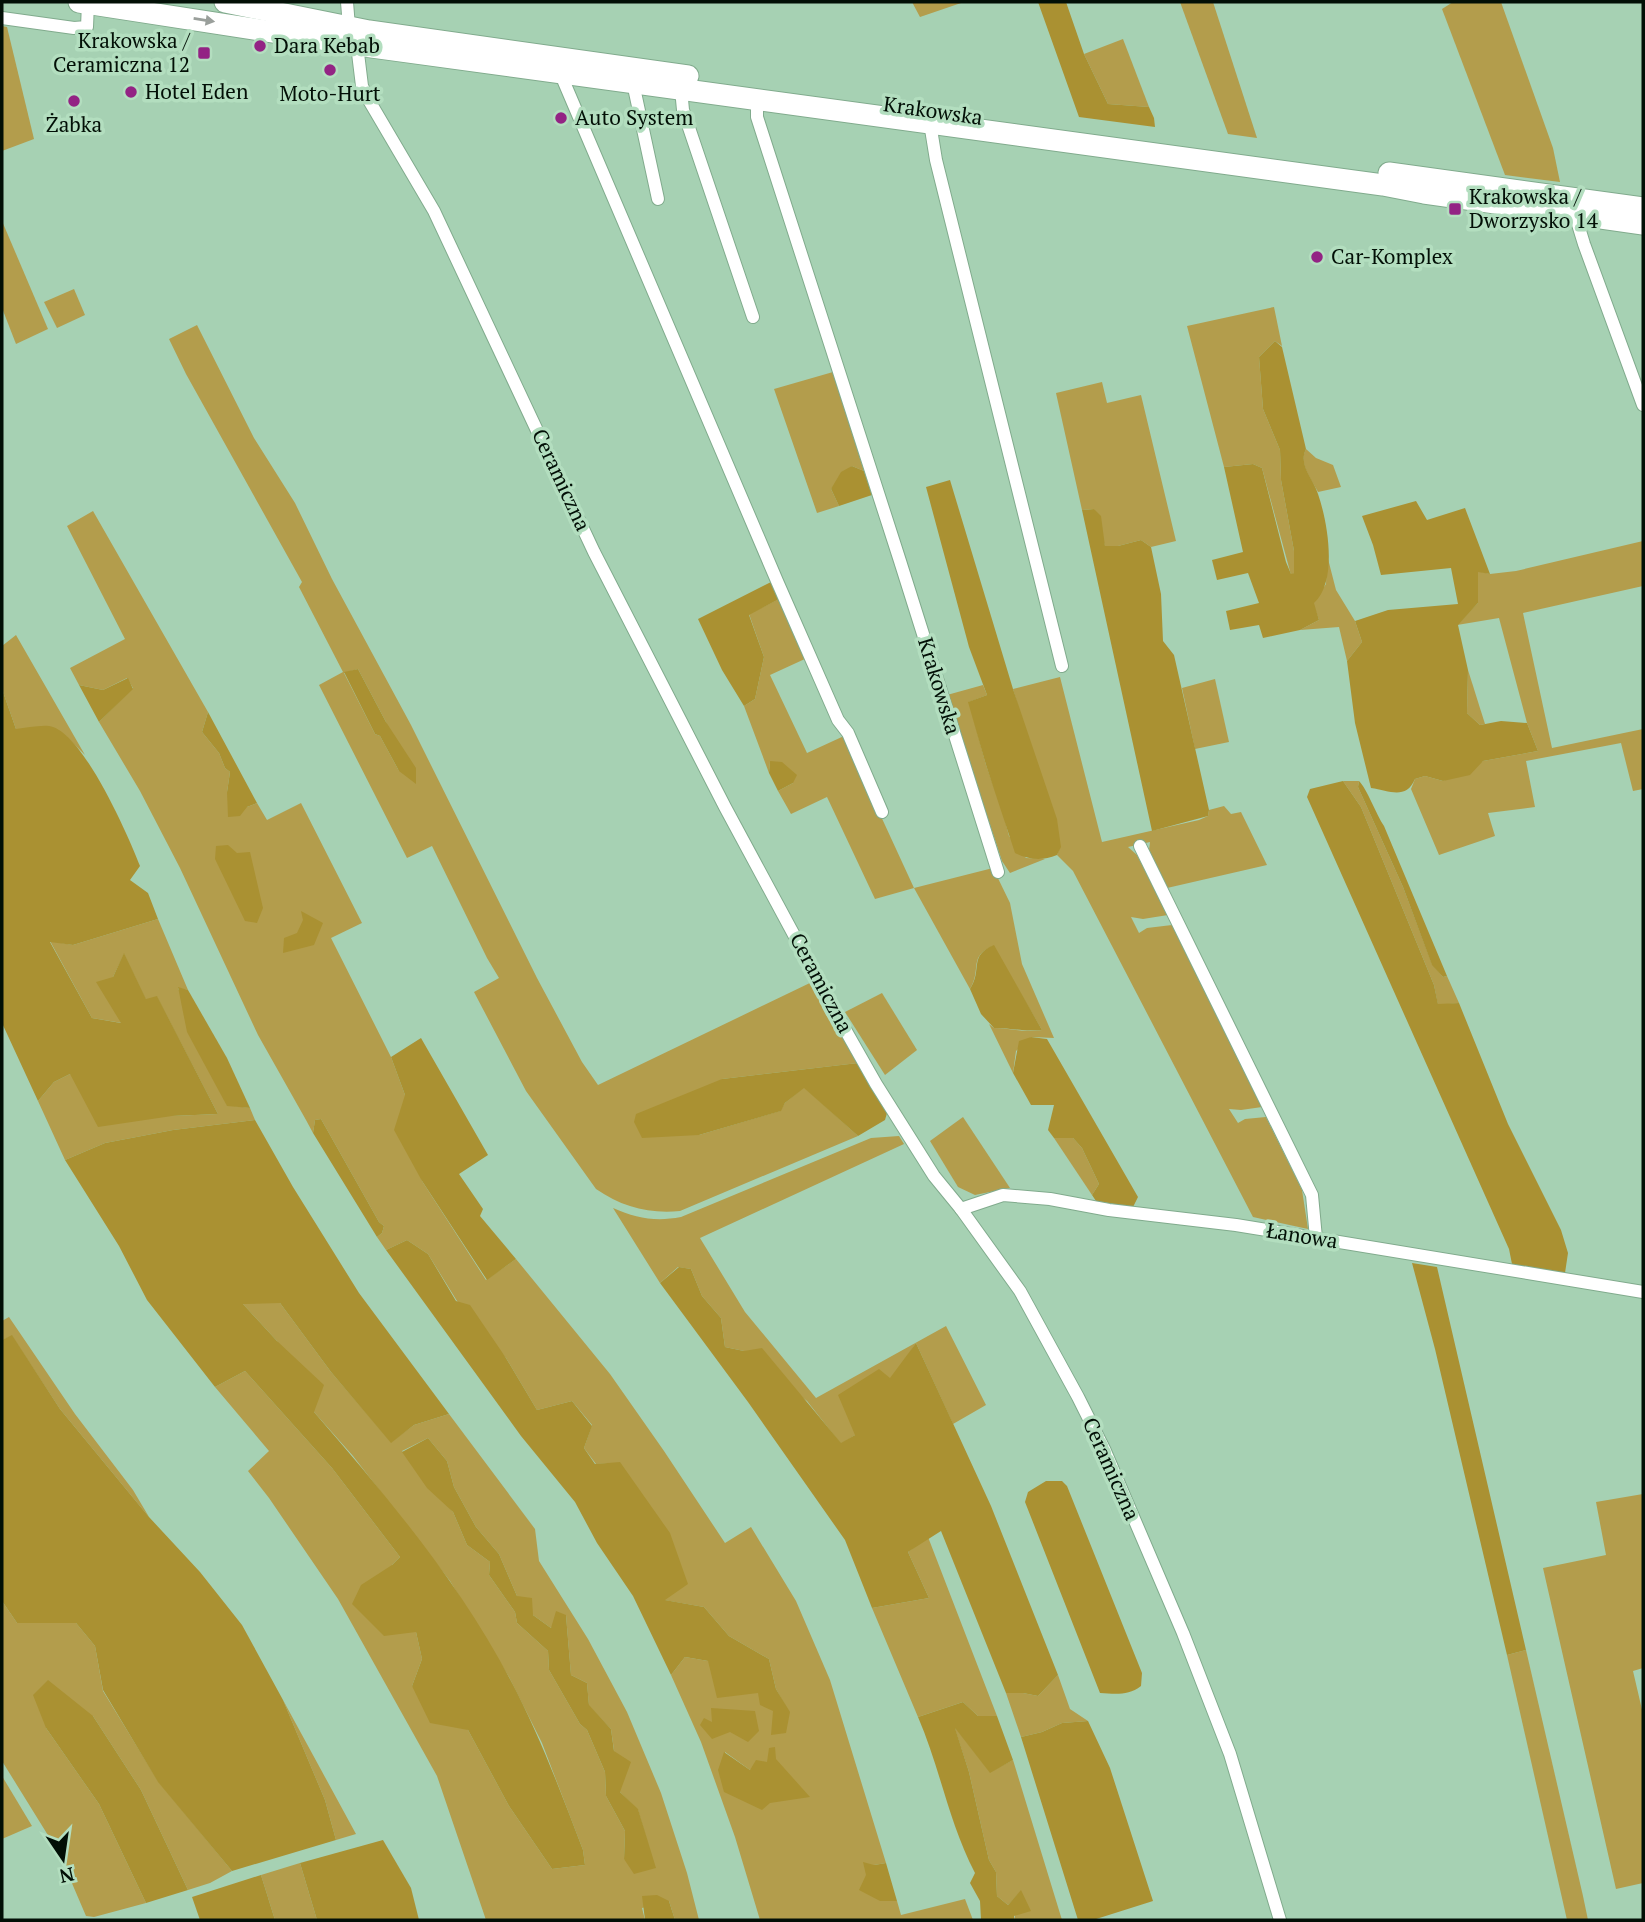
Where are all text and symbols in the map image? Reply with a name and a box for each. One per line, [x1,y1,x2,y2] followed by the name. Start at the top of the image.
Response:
[193,15,215,26] one-way arrow
[53,26,191,78] place label: Krakowska / Ceramiczna 12
[274,31,380,59] place label: Dara Kebab
[252,38,268,54] marker: Dara Kebab
[196,45,212,61] marker: Krakowska / Ceramiczna 12
[322,62,338,78] marker: Moto-Hurt
[145,77,249,105] place label: Hotel Eden
[279,79,381,107] place label: Moto-Hurt
[123,84,139,100] marker: Hotel Eden
[882,89,985,131] street label: Krakowska
[66,93,82,109] marker: Żabka
[575,103,693,131] place label: Auto System
[46,110,103,138] place label: Żabka
[553,110,569,126] marker: Auto System
[1469,182,1599,234] place label: Krakowska / Dworzysko 14
[1447,201,1463,217] marker: Krakowska / Dworzysko 14
[1331,242,1453,270] place label: Car-Komplex
[1309,249,1325,265] marker: Car-Komplex
[526,424,598,535] street label: Ceramiczna
[912,634,968,738] street label: Krakowska
[784,928,860,1038] street label: Ceramiczna
[1264,1216,1340,1255] street label: Łanowa
[1077,1413,1147,1525] street label: Ceramiczna
[28,1824,98,1894] north arrow
[57,1862,77,1890] text: N

